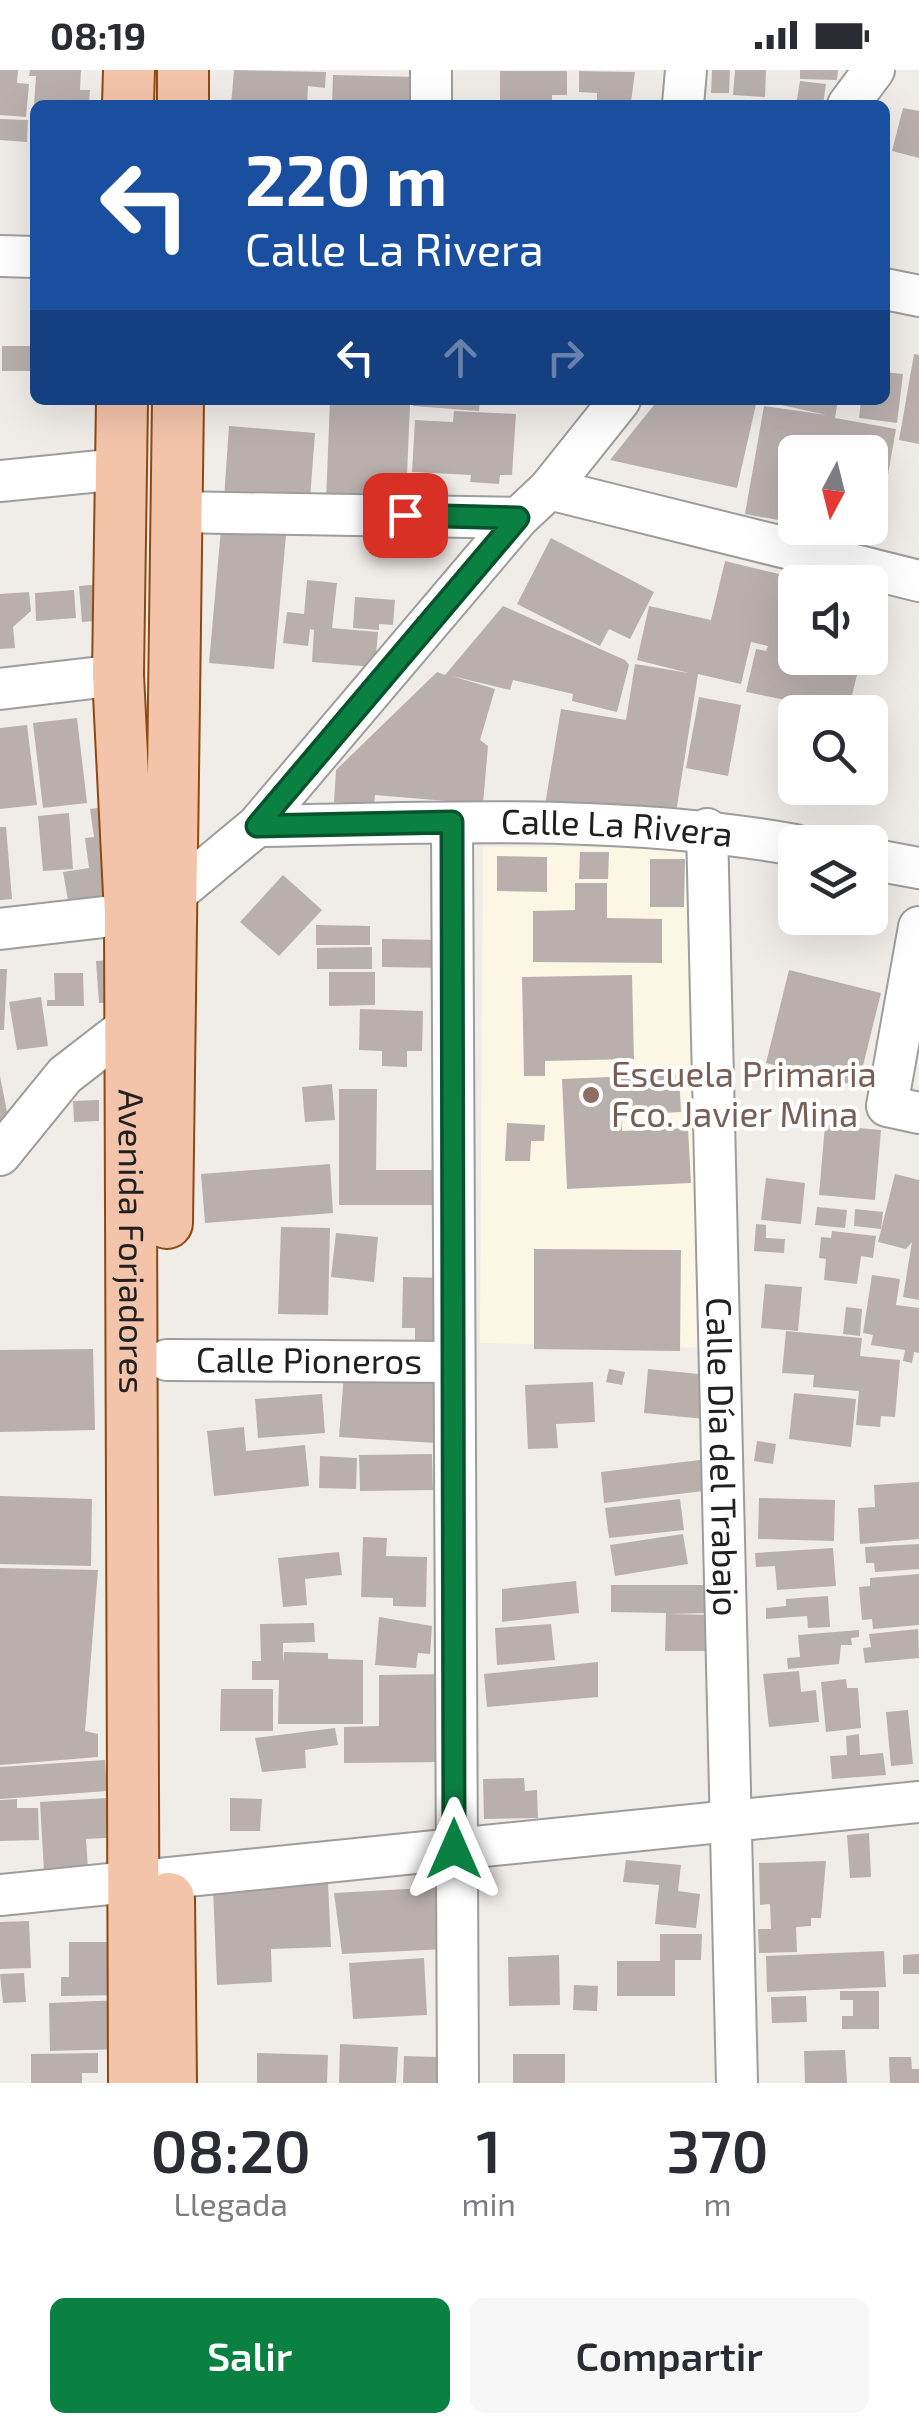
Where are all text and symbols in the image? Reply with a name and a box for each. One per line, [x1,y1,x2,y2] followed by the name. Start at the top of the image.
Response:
[50,12,146,58] text: 08:19
[245,136,447,220] text: 220 m
[80,140,210,270] icon: left
[245,221,544,275] text: Calle La Rivera
[328,330,383,385] icon: left
[433,330,488,385] icon: ahead
[538,330,593,385] icon: right
[778,435,888,545] north arrow
[778,435,888,935] map controls
[363,473,448,558] pin
[378,488,433,543] icon: arrive
[778,565,888,675] button: sound
[778,695,888,805] button: search
[501,799,735,854] street label: Calle La Rivera
[778,825,888,935] button: layers
[611,1052,877,1134] place label: Escuela Primaria Fco. Javier Mina
[580,1084,602,1106] marker: Escuela Primaria Fco. Javier Mina
[112,1089,155,1394] street label: Avenida Forjadores
[699,1297,749,1617] street label: Calle Día del Trabajo
[196,1337,422,1381] street label: Calle Pioneros
[402,1797,506,1901] position arrow
[150,2113,311,2185] text: 08:20
[476,2113,501,2185] text: 1
[666,2113,769,2185] text: 370
[174,2184,288,2222] text: Llegada
[461,2184,516,2222] text: min
[703,2184,732,2222] text: m
[50,2298,450,2413] button: Salir
[470,2298,869,2413] button: Compartir

